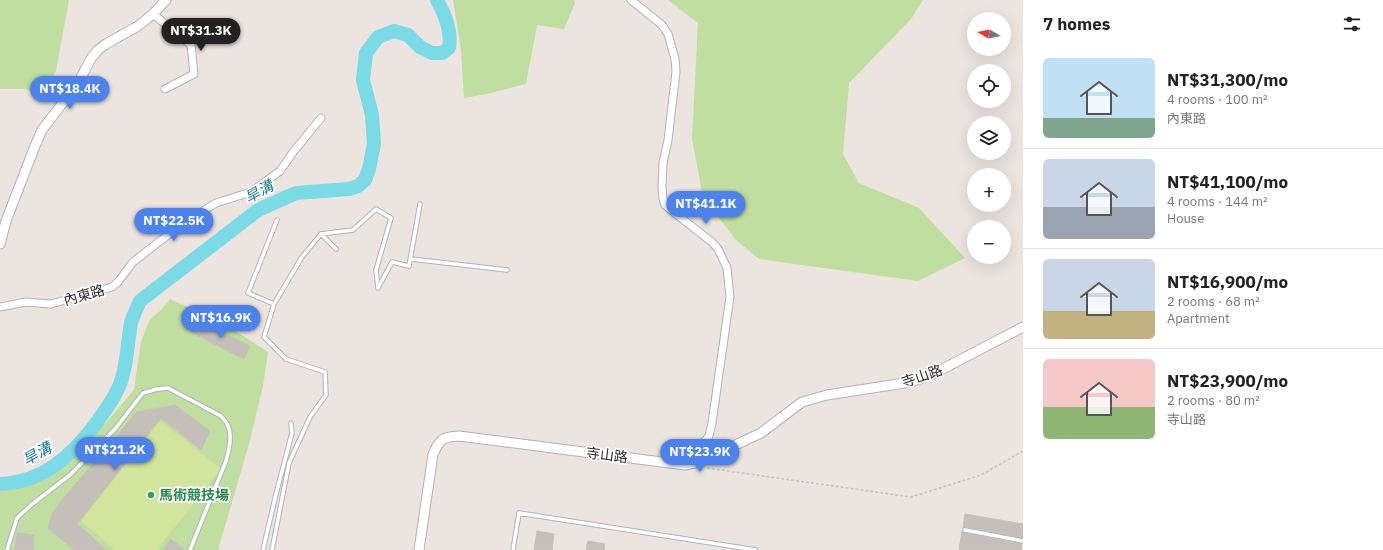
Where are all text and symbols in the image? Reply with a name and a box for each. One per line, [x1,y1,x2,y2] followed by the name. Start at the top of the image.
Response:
[967,12,1011,56] north arrow
[967,12,1011,264] map controls
[1043,13,1110,35] text: 7 homes
[1341,13,1363,35] icon: filters
[160,18,242,52] pin: NT$31.3K
[170,22,232,39] text: NT$31.3K
[967,64,1011,108] button: locate
[1167,69,1288,91] text: NT$31,300/mo
[1075,74,1123,122] icon: home
[29,76,111,110] pin: NT$18.4K
[39,80,101,97] text: NT$18.4K
[1167,91,1268,108] text: 4 rooms · 100 m²
[1167,110,1206,127] text: 內東路
[967,116,1011,160] button: layers
[967,168,1011,212] button: +
[1167,171,1288,193] text: NT$41,100/mo
[241,175,278,207] water label: 旱溝
[1075,175,1123,223] icon: home
[665,191,747,225] pin: NT$41.1K
[1167,193,1268,210] text: 4 rooms · 144 m²
[675,195,737,212] text: NT$41.1K
[133,208,215,242] pin: NT$22.5K
[1167,210,1204,227] text: House
[143,212,205,229] text: NT$22.5K
[967,220,1011,264] button: −
[1167,271,1288,293] text: NT$16,900/mo
[1075,275,1123,323] icon: home
[61,281,107,309] street label: 內東路
[1167,293,1260,310] text: 2 rooms · 68 m²
[180,305,262,339] pin: NT$16.9K
[190,309,252,326] text: NT$16.9K
[1167,310,1230,327] text: Apartment
[899,361,945,391] street label: 寺山路
[1167,370,1288,392] text: NT$23,900/mo
[1075,375,1123,423] icon: home
[1167,392,1260,409] text: 2 rooms · 80 m²
[1167,411,1206,428] text: 寺山路
[19,437,56,469] water label: 旱溝
[74,437,156,471] pin: NT$21.2K
[659,439,741,473] pin: NT$23.9K
[84,441,146,458] text: NT$21.2K
[669,443,731,460] text: NT$23.9K
[585,444,629,466] street label: 寺山路
[159,486,229,504] place label: 馬術競技場
[146,490,156,500] marker: 馬術競技場

